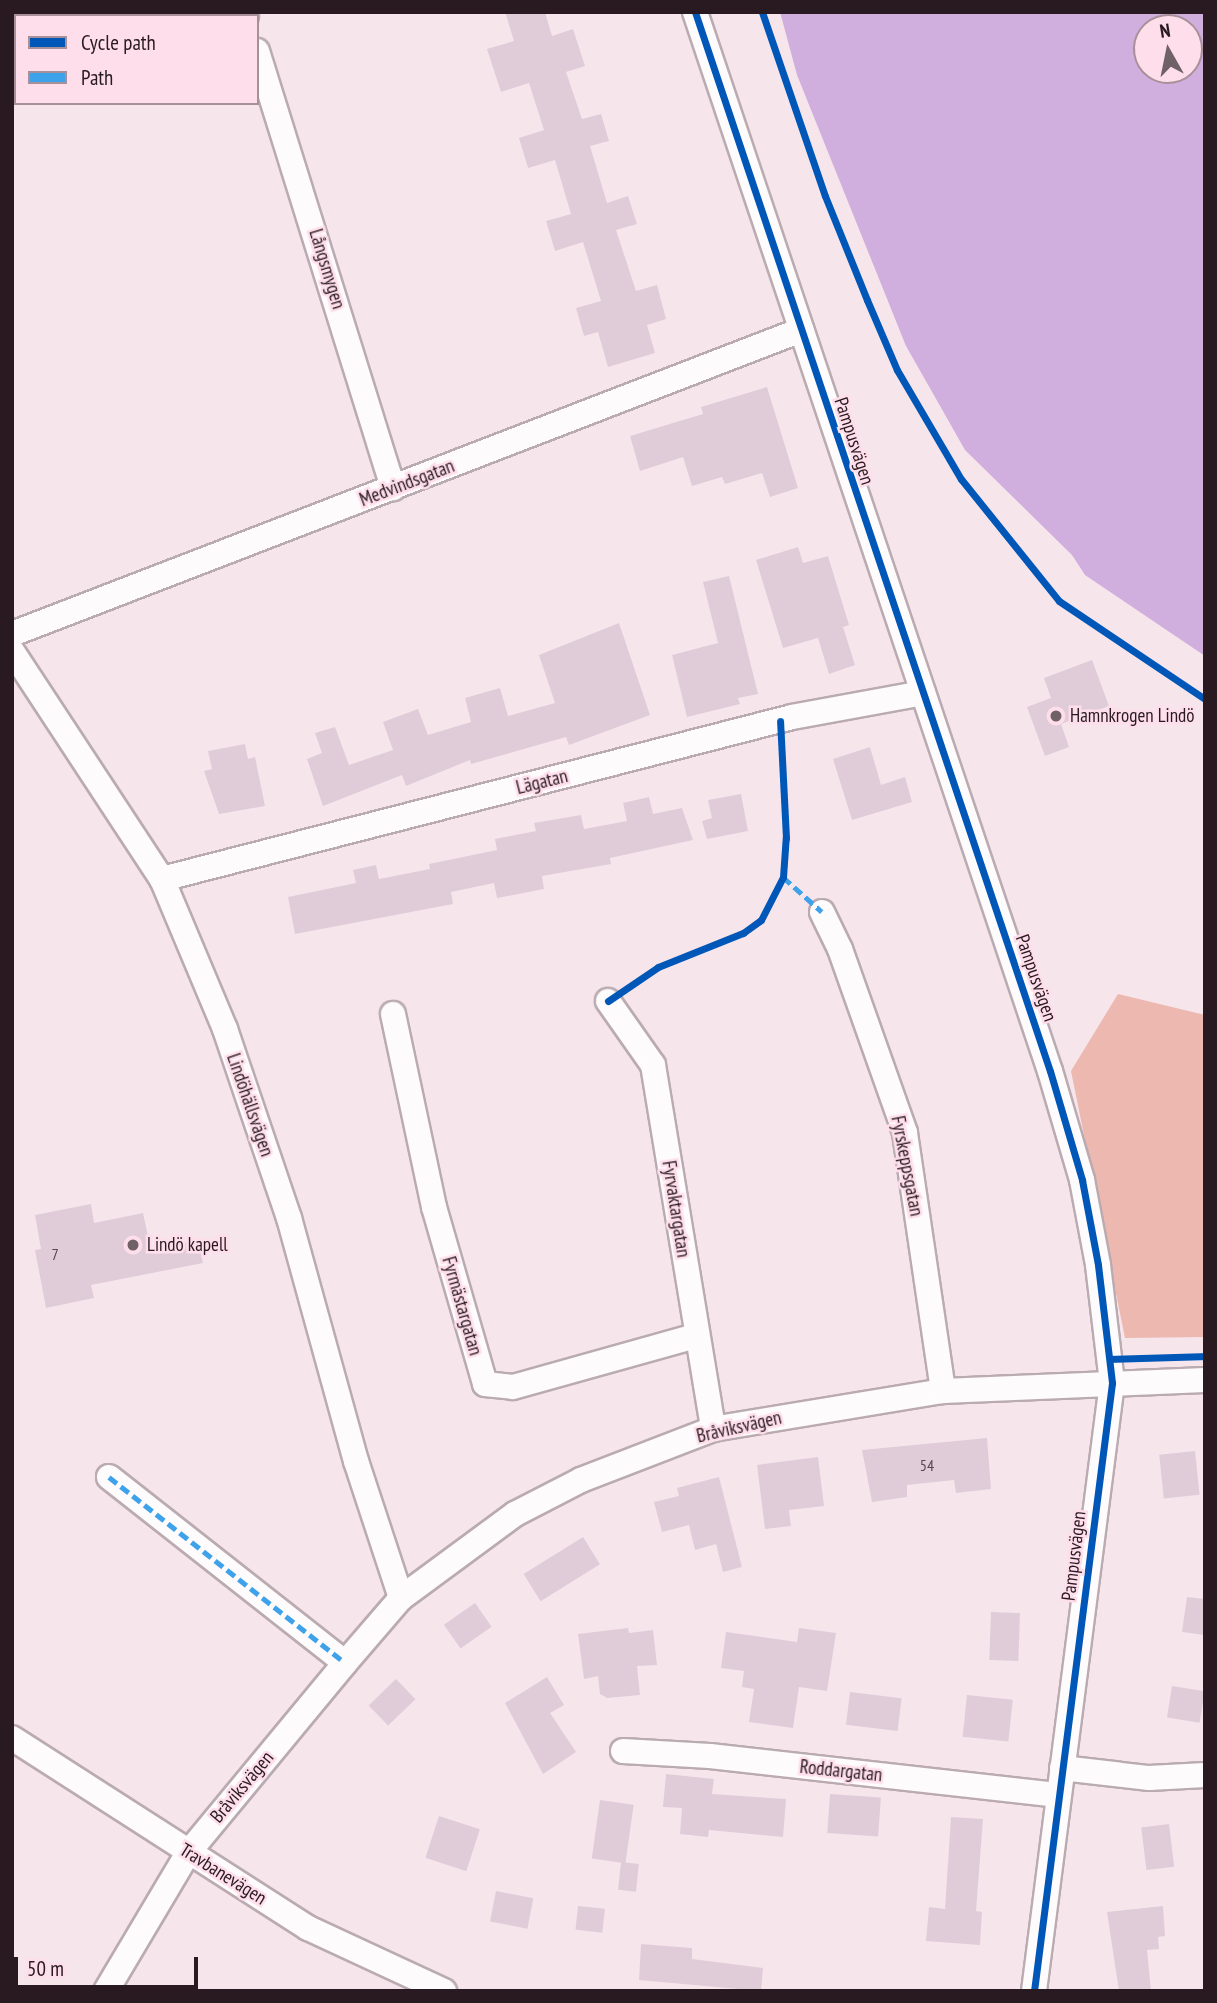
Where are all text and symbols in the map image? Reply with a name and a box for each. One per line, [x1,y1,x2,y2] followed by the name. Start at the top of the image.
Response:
[14,14,259,105] legend
[1133,14,1203,84] north arrow
[1158,18,1172,43] text: N
[81,29,156,56] text: Cycle path
[81,64,113,91] text: Path
[304,226,350,312] street label: Långsmygen
[829,395,879,487] street label: Pampusvägen
[356,455,458,511] street label: Medvindsgatan
[1070,705,1194,727] place label: Hamnkrogen Lindö
[1048,708,1064,724] marker: Hamnkrogen Lindö
[514,765,570,799] street label: Lägatan
[1011,932,1061,1024] street label: Pampusvägen
[222,1051,278,1159] street label: Lindöhällsvägen
[886,1114,928,1218] street label: Fyrskeppsgatan
[657,1159,695,1259] street label: Fyrvaktargatan
[147,1234,228,1256] place label: Lindö kapell
[125,1237,141,1253] marker: Lindö kapell
[51,1244,59,1264] house number: 7
[437,1254,487,1358] street label: Fyrmästargatan
[694,1406,784,1448] street label: Bråviksvägen
[920,1455,934,1475] house number: 54
[1057,1510,1091,1602] street label: Pampusvägen
[205,1747,279,1827] street label: Bråviksvägen
[799,1755,883,1787] street label: Roddargatan
[175,1838,271,1910] street label: Travbanevägen
[18,1944,201,1988] scale bar
[27,1955,64,1982] text: 50 m

